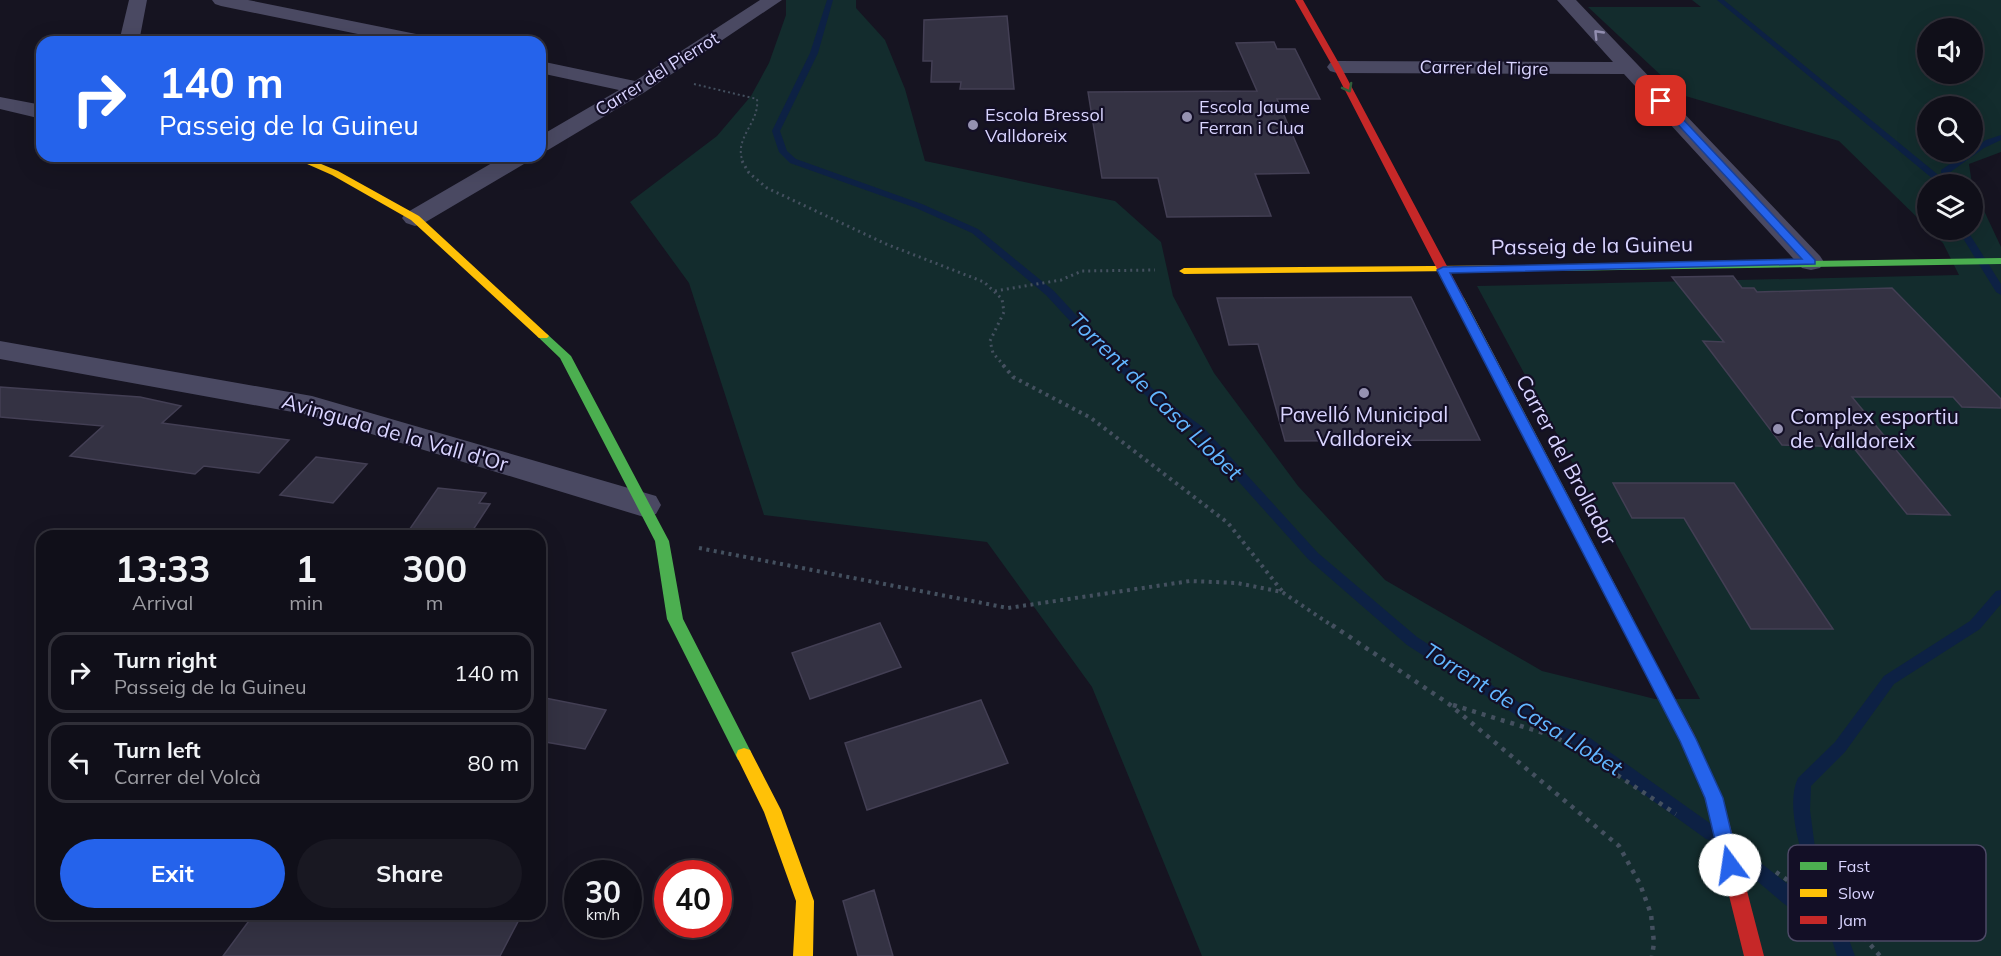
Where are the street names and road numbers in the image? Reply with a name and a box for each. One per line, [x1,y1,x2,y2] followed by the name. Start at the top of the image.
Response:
[591,26,723,121] street label: Carrer del Pierrot
[1420,55,1548,80] street label: Carrer del Tigre
[1491,230,1693,260] street label: Passeig de la Guineu
[1511,370,1623,550] street label: Carrer del Brollador
[279,387,512,477] street label: Avinguda de la Vall d'Or

